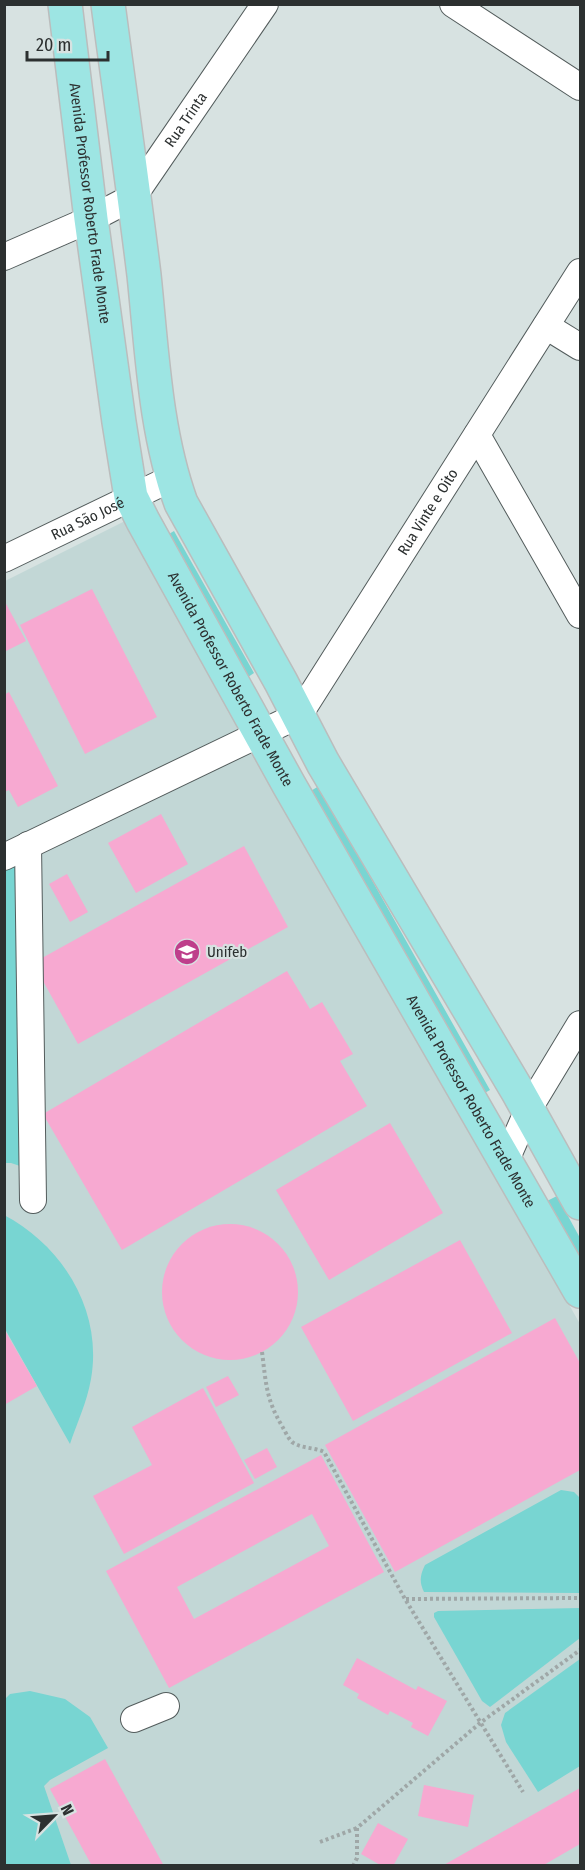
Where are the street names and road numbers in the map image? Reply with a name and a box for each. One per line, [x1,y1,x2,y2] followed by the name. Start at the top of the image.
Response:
[66,82,114,325] street label: Avenida Professor Roberto Frade Monte
[161,89,211,151] street label: Rua Trinta
[394,465,462,558] street label: Rua Vinte e Oito
[48,493,127,544] street label: Rua São José
[164,569,297,790] street label: Avenida Professor Roberto Frade Monte
[403,992,539,1211] street label: Avenida Professor Roberto Frade Monte

